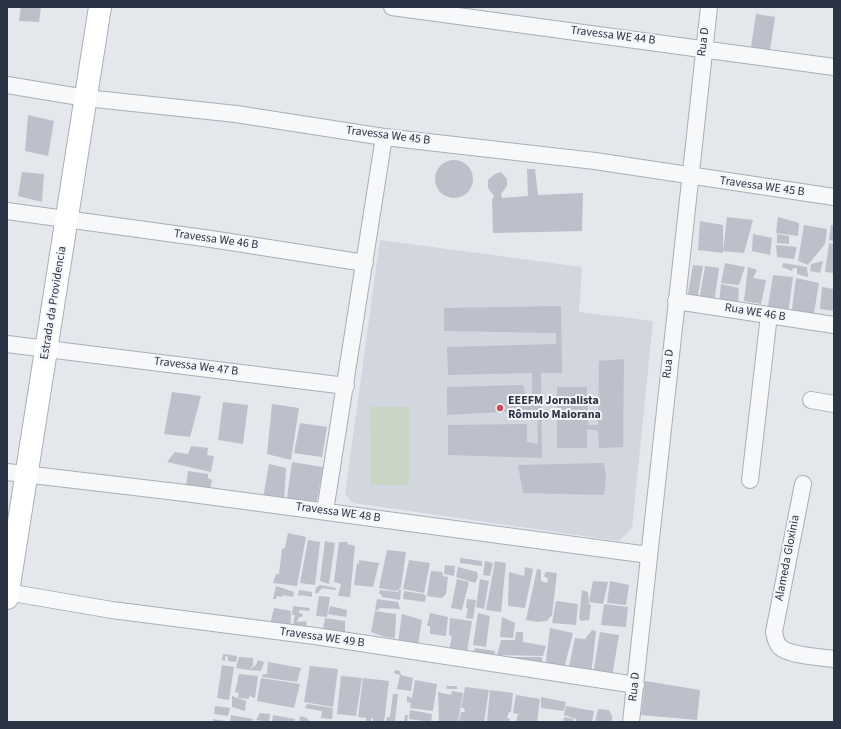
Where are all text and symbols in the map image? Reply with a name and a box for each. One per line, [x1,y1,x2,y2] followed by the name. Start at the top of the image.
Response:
[570,24,656,48] street label: Travessa WE 44 B
[695,27,713,57] street label: Rua D
[345,124,431,148] street label: Travessa We 45 B
[719,174,805,200] street label: Travessa WE 45 B
[173,227,259,253] street label: Travessa We 46 B
[38,245,70,361] street label: Estrada da Providencia
[724,301,786,325] street label: Rua WE 46 B
[660,349,678,379] street label: Rua D
[153,355,239,379] street label: Travessa We 47 B
[508,394,601,422] place label: EEEFM Jornalista Rômulo Maiorana
[495,403,505,413] marker: EEEFM Jornalista Rômulo Maiorana
[295,500,381,526] street label: Travessa WE 48 B
[773,514,803,602] street label: Alameda Gloxinia
[279,625,365,651] street label: Travessa WE 49 B
[626,672,644,702] street label: Rua D

